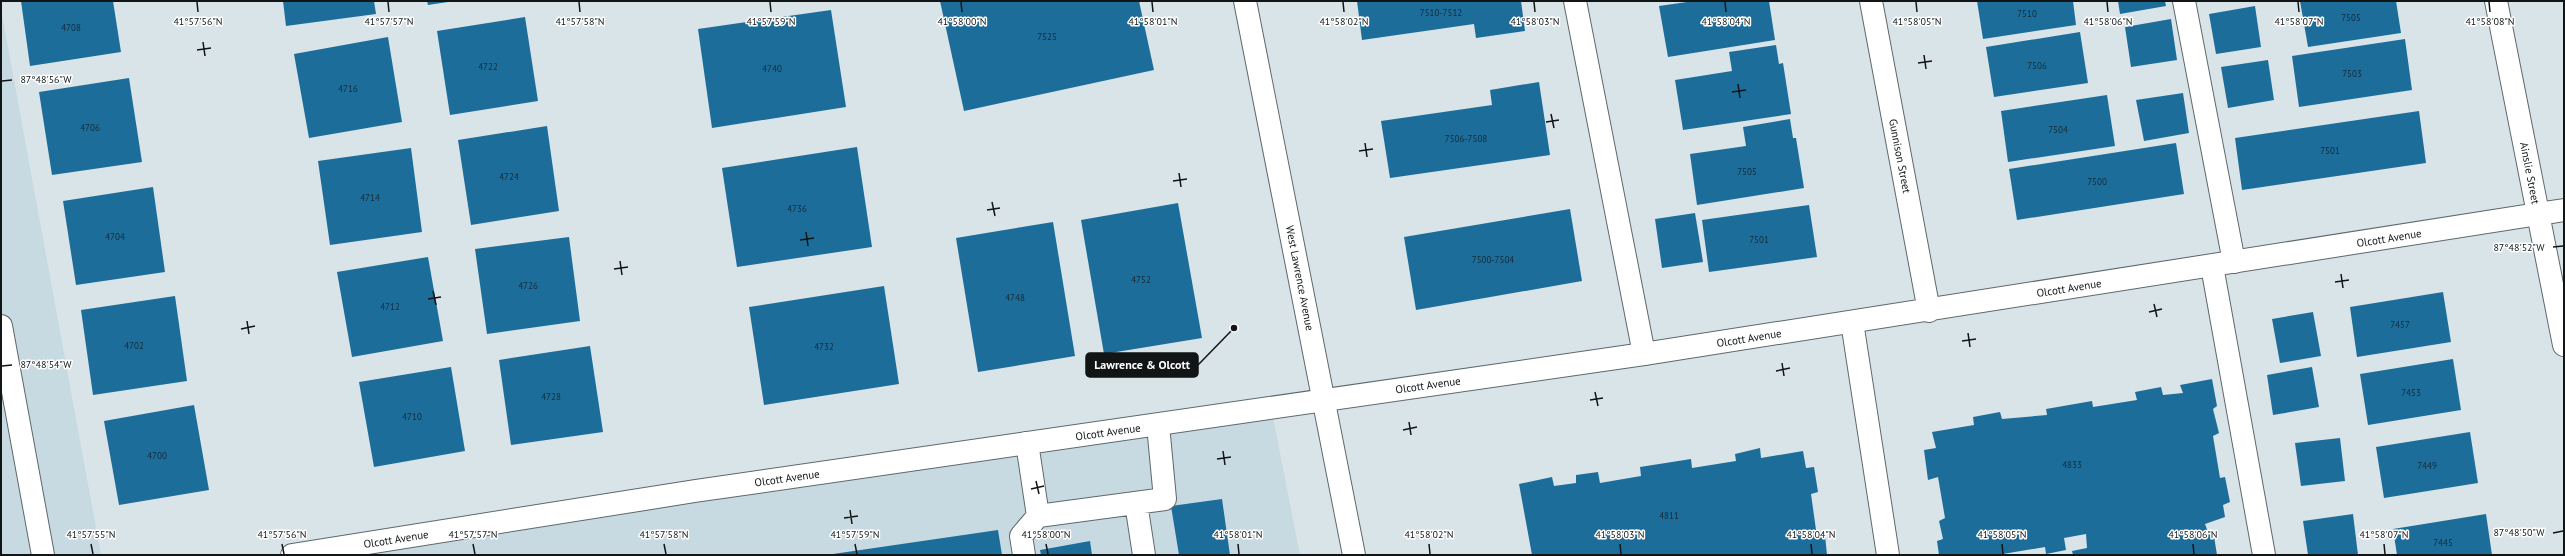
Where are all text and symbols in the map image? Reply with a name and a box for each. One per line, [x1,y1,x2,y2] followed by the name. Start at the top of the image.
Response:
[1420,7,1462,18] house number: 7510-7512
[2017,8,2037,19] house number: 7510
[2341,12,2361,23] house number: 7505
[173,15,223,28] text: 41°57'56"N
[364,15,414,28] text: 41°57'57"N
[555,15,605,28] text: 41°57'58"N
[746,15,796,28] text: 41°57'59"N
[937,15,987,28] text: 41°58'00"N
[1128,15,1178,28] text: 41°58'01"N
[1319,15,1369,28] text: 41°58'02"N
[1510,15,1560,28] text: 41°58'03"N
[1701,15,1751,28] text: 41°58'04"N
[1892,15,1942,28] text: 41°58'05"N
[2083,15,2133,28] text: 41°58'06"N
[2274,15,2324,28] text: 41°58'07"N
[2465,15,2515,28] text: 41°58'08"N
[61,22,81,33] house number: 4708
[1037,31,1057,42] house number: 7525
[2027,60,2047,71] house number: 7506
[478,61,498,72] house number: 4722
[762,63,782,74] house number: 4740
[2342,68,2362,79] house number: 7503
[20,73,72,86] text: 87°48'56"W
[338,83,358,94] house number: 4716
[1886,118,1914,195] street label: Gunnison Street
[80,122,100,133] house number: 4706
[2048,124,2068,135] house number: 7504
[1445,133,1487,144] house number: 7506-7508
[2517,141,2543,205] street label: Ainslie Street
[2320,145,2340,156] house number: 7501
[1737,166,1757,177] house number: 7505
[499,171,519,182] house number: 4724
[2087,176,2107,187] house number: 7500
[360,192,380,203] house number: 4714
[787,203,807,214] house number: 4736
[1283,224,1317,332] street label: West Lawrence Avenue
[2355,226,2423,250] street label: Olcott Avenue
[105,231,125,242] house number: 4704
[1749,234,1769,245] house number: 7501
[2493,241,2545,254] text: 87°48'52"W
[1472,254,1514,265] house number: 7500-7504
[1131,274,1151,285] house number: 4752
[2035,276,2103,300] street label: Olcott Avenue
[518,280,538,291] house number: 4726
[1005,292,1025,303] house number: 4748
[380,301,400,312] house number: 4712
[2390,319,2410,330] house number: 7457
[1715,326,1783,350] street label: Olcott Avenue
[124,340,144,351] house number: 4702
[814,341,834,352] house number: 4732
[1086,353,1198,377] callout: Lawrence & Olcott
[1094,357,1191,372] text: Lawrence & Olcott
[20,358,72,371] text: 87°48'54"W
[1394,373,1462,397] street label: Olcott Avenue
[2401,387,2421,398] house number: 7453
[541,391,561,402] house number: 4728
[402,411,422,422] house number: 4710
[1074,420,1142,444] street label: Olcott Avenue
[147,450,167,461] house number: 4700
[2062,459,2082,470] house number: 4833
[2417,460,2437,471] house number: 7449
[753,466,821,490] street label: Olcott Avenue
[1659,510,1679,521] house number: 4811
[2493,526,2545,539] text: 87°48'50"W
[362,527,430,551] street label: Olcott Avenue
[66,528,116,541] text: 41°57'55"N
[257,528,307,541] text: 41°57'56"N
[448,528,498,541] text: 41°57'57"N
[639,528,689,541] text: 41°57'58"N
[830,528,880,541] text: 41°57'59"N
[1021,528,1071,541] text: 41°58'00"N
[1213,528,1263,541] text: 41°58'01"N
[1404,528,1454,541] text: 41°58'02"N
[1595,528,1645,541] text: 41°58'03"N
[1786,528,1836,541] text: 41°58'04"N
[1977,528,2027,541] text: 41°58'05"N
[2168,528,2218,541] text: 41°58'06"N
[2359,528,2409,541] text: 41°58'07"N
[2433,537,2453,548] house number: 7445

